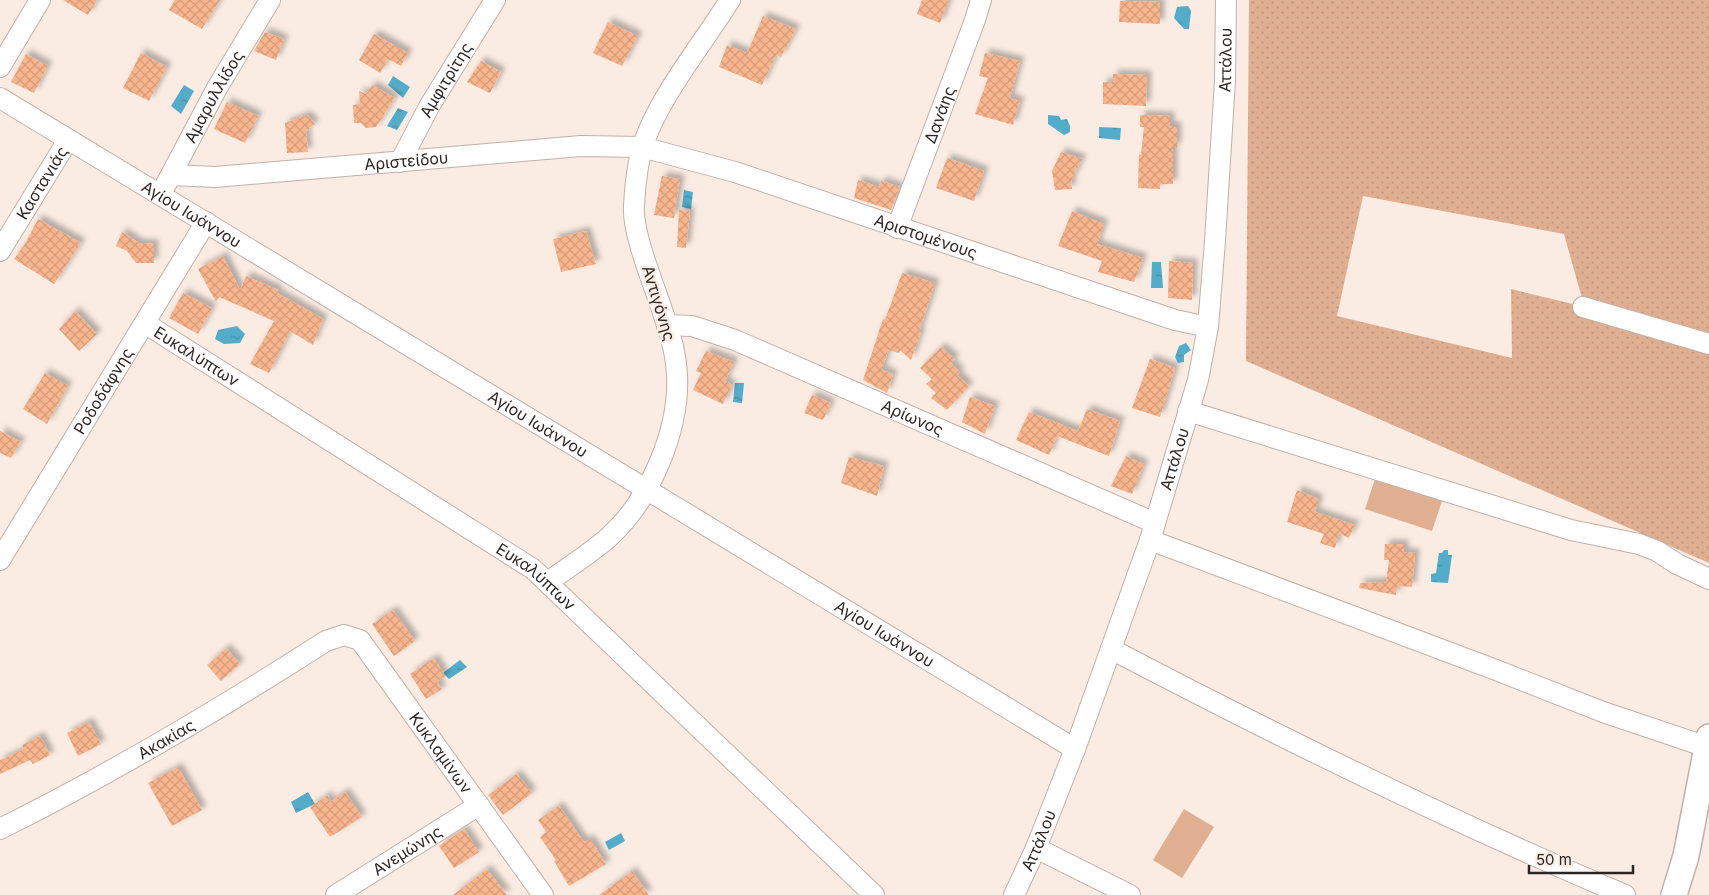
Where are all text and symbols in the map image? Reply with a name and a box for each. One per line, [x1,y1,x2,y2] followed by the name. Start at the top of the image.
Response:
[1214,28,1236,93] street label: Αττάλου
[415,39,476,121] street label: Αμφιτρίτης
[180,46,248,146] street label: Αμαρυλλίδος
[920,83,959,146] street label: Δανάης
[12,142,72,223] street label: Καστανιάς
[363,147,449,174] street label: Αριστείδου
[138,176,245,252] street label: Αγίου Ιωάννου
[872,210,980,263] street label: Αριστομένους
[638,263,680,343] street label: Αντιγόνης
[150,322,243,390] street label: Ευκαλύπτων
[69,344,137,438] street label: Ροδοδάφνης
[485,386,591,462] street label: Αγίου Ιωάννου
[878,395,947,440] street label: Αρίωνος
[1156,425,1193,493] street label: Αττάλου
[493,538,580,615] street label: Ευκαλύπτων
[831,596,938,671] street label: Αγίου Ιωάννου
[405,708,477,797] street label: Κυκλαμίνων
[134,715,198,763] street label: Ακακίας
[1017,807,1060,874] street label: Αττάλου
[369,821,445,880] street label: Ανεμώνης
[1529,842,1633,874] scale bar
[1536,850,1572,869] text: 50 m

